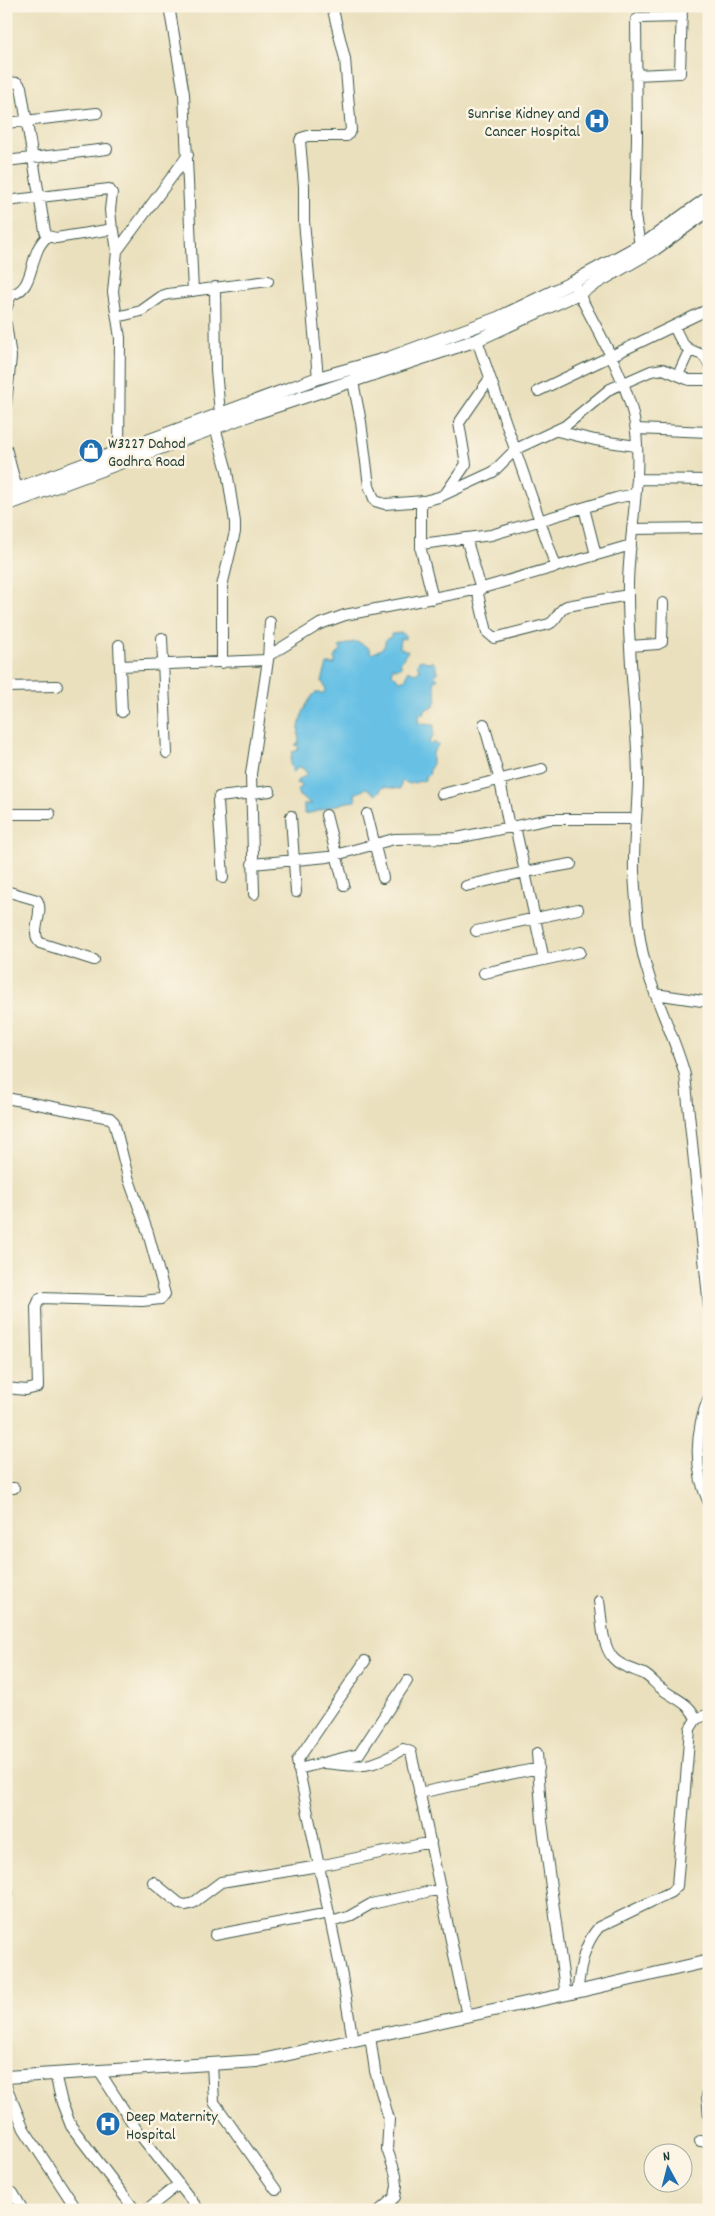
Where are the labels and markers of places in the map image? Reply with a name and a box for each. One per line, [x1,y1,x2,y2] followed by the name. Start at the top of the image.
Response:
[468,103,580,144] place label: Sunrise Kidney and Cancer Hospital
[584,108,610,134] hospital icon: Sunrise Kidney and Cancer Hospital
[108,433,186,474] place label: W3227 Dahod Godhra Road
[78,438,104,464] shop icon: W3227 Dahod Godhra Road
[126,2106,218,2147] place label: Deep Maternity Hospital
[95,2111,121,2137] hospital icon: Deep Maternity Hospital

